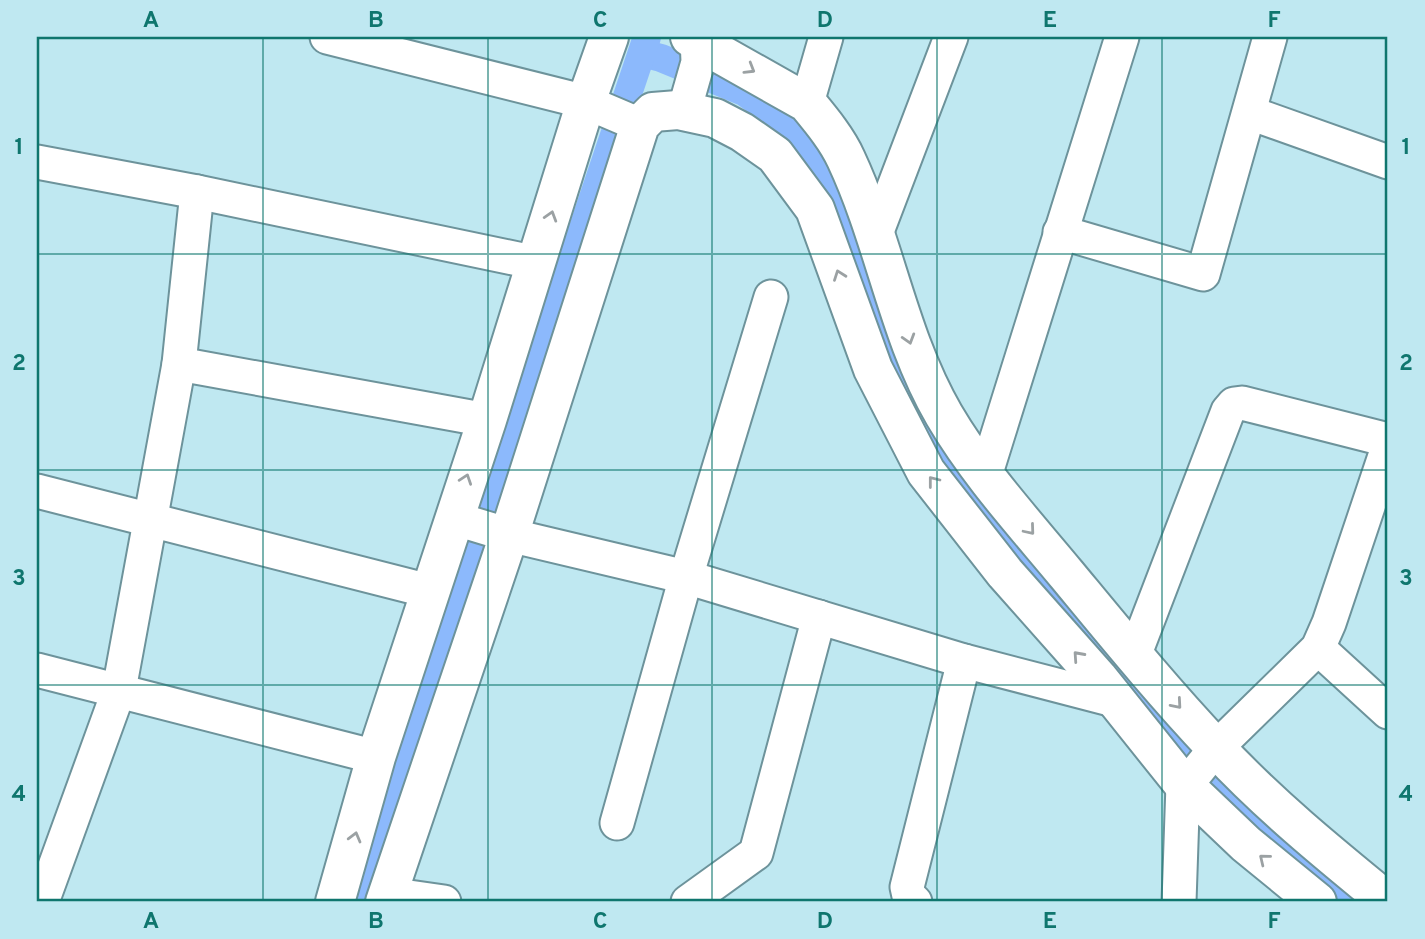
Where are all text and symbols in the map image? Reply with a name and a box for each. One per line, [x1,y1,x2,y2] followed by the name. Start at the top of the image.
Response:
[143,7,159,36] text: A
[368,7,384,36] text: B
[593,7,607,36] text: C
[817,7,833,36] text: D
[1043,7,1057,36] text: E
[1267,7,1281,36] text: F
[743,61,756,74] one-way arrow
[14,134,24,163] text: 1
[1401,134,1411,163] text: 1
[543,210,557,223] one-way arrow
[833,269,847,281] one-way arrow
[901,333,916,345] one-way arrow
[12,350,26,379] text: 2
[1399,350,1413,379] text: 2
[458,474,472,486] one-way arrow
[928,476,941,488] one-way arrow
[1022,522,1034,535] one-way arrow
[12,565,26,594] text: 3
[1399,565,1413,594] text: 3
[1074,651,1087,664] one-way arrow
[1169,695,1181,708] one-way arrow
[12,781,26,810] text: 4
[1399,781,1413,810] text: 4
[347,831,361,843] one-way arrow
[1260,855,1272,868] one-way arrow
[143,908,159,937] text: A
[368,908,384,937] text: B
[593,908,607,937] text: C
[817,908,833,937] text: D
[1043,908,1057,937] text: E
[1267,908,1281,937] text: F

